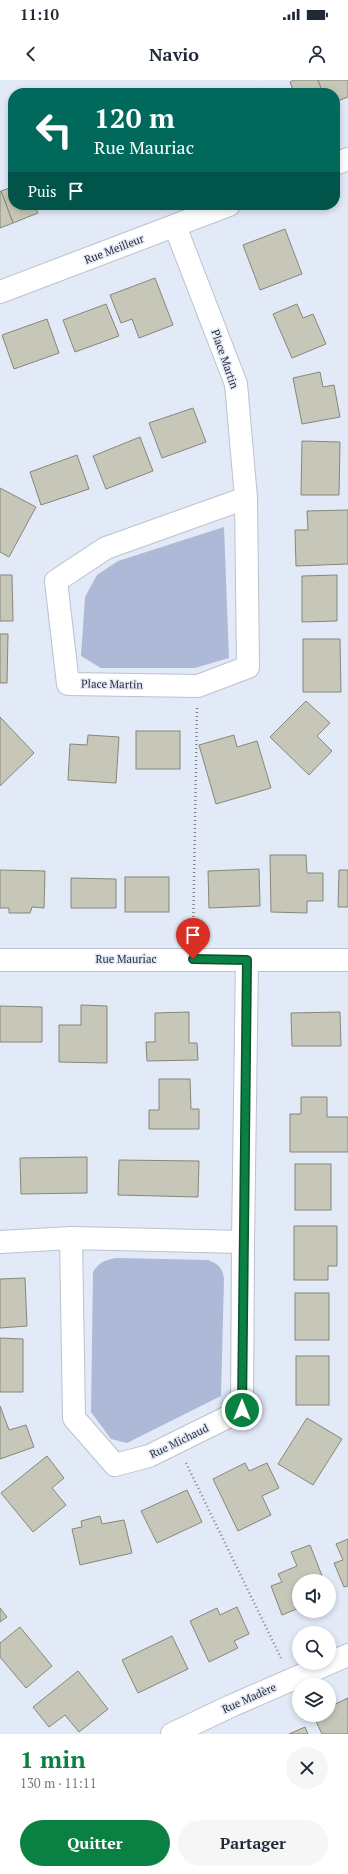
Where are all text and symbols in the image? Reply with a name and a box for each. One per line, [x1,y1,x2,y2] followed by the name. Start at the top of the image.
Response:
[20,4,59,24] text: 11:10
[149,42,199,66] text: Navio
[20,43,42,65] icon: back
[306,43,328,65] icon: person
[94,99,175,136] text: 120 m
[28,104,80,156] icon: left
[94,135,194,159] text: Rue Mauriac
[65,180,87,202] icon: arrive
[28,181,57,201] text: Puis
[82,231,146,267] street label: Rue Meilleur
[208,327,242,391] street label: Place Martin
[81,676,143,692] street label: Place Martin
[176,918,210,959] pin
[182,924,204,946] icon: arrive
[95,952,157,966] street label: Rue Mauriac
[221,1389,263,1431] position arrow
[147,1421,211,1461] street label: Rue Michaud
[292,1574,336,1722] map controls
[292,1574,336,1618] button: sound
[292,1626,336,1670] button: search
[292,1678,336,1722] button: layers
[220,1680,279,1716] street label: Rue Madère
[20,1743,86,1775] text: 1 min
[286,1747,328,1789] button: close
[20,1774,97,1792] text: 130 m · 11:11
[20,1820,170,1866] button: Quitter
[178,1820,328,1866] button: Partager

